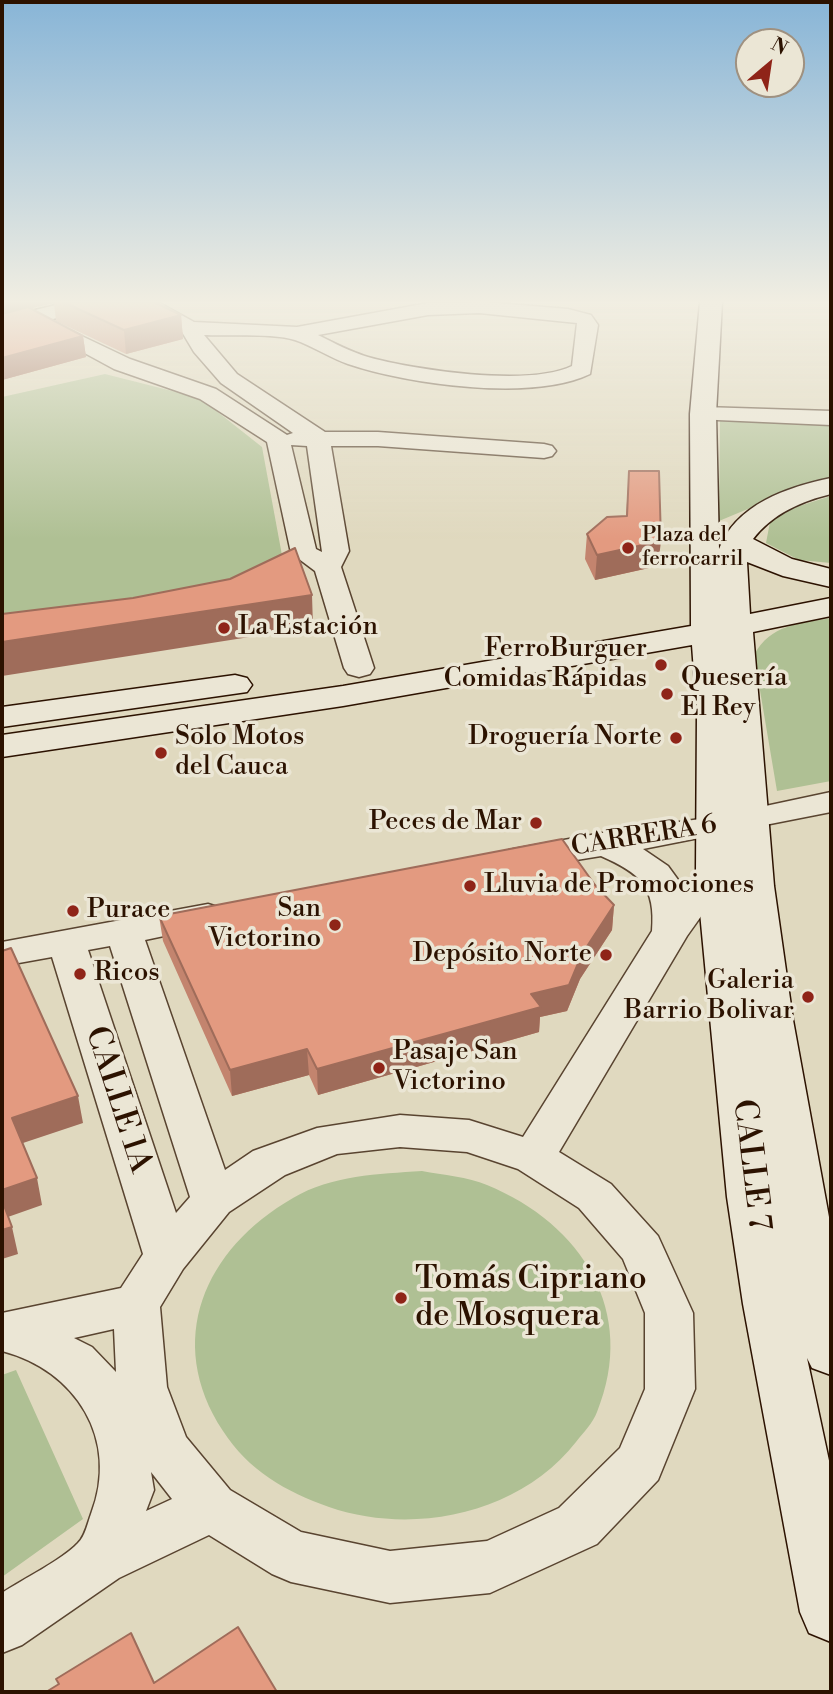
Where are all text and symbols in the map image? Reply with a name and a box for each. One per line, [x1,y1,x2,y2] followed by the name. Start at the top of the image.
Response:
[735,28,805,98] north arrow
[767,32,792,61] text: N
[642,523,743,573] place label: Plaza del ferrocarril
[620,540,636,556] marker: Plaza del ferrocarril
[238,612,378,644] place label: La Estación
[216,620,232,636] marker: La Estación
[444,634,647,696] place label: FerroBurguer Comidas Rápidas
[653,657,669,673] marker: FerroBurguer Comidas Rápidas
[681,663,787,724] place label: Quesería El Rey
[659,686,675,702] marker: Quesería El Rey
[175,722,304,784] place label: Solo Motos del Cauca
[468,722,662,754] place label: Droguería Norte
[668,730,684,746] marker: Droguería Norte
[153,745,169,761] marker: Solo Motos del Cauca
[369,807,522,839] place label: Peces de Mar
[569,810,719,864] street label: CARRERA 6
[528,815,544,831] marker: Peces de Mar
[484,870,754,902] place label: Lluvia de Promociones
[462,878,478,894] marker: Lluvia de Promociones
[208,894,321,956] place label: San Victorino
[87,895,170,927] place label: Purace
[65,903,81,919] marker: Purace
[327,917,343,933] marker: San Victorino
[413,939,592,971] place label: Depósito Norte
[598,947,614,963] marker: Depósito Norte
[94,958,160,990] place label: Ricos
[72,966,88,982] marker: Ricos
[624,966,794,1028] place label: Galeria Barrio Bolivar
[800,989,816,1005] marker: Galeria Barrio Bolivar
[75,1022,159,1178] street label: CALLE 1A
[393,1037,518,1098] place label: Pasaje San Victorino
[371,1060,387,1076] marker: Pasaje San Victorino
[723,1097,777,1233] street label: CALLE 7
[415,1261,647,1336] place label: Tomás Cipriano de Mosquera
[393,1290,409,1306] marker: Tomás Cipriano de Mosquera

